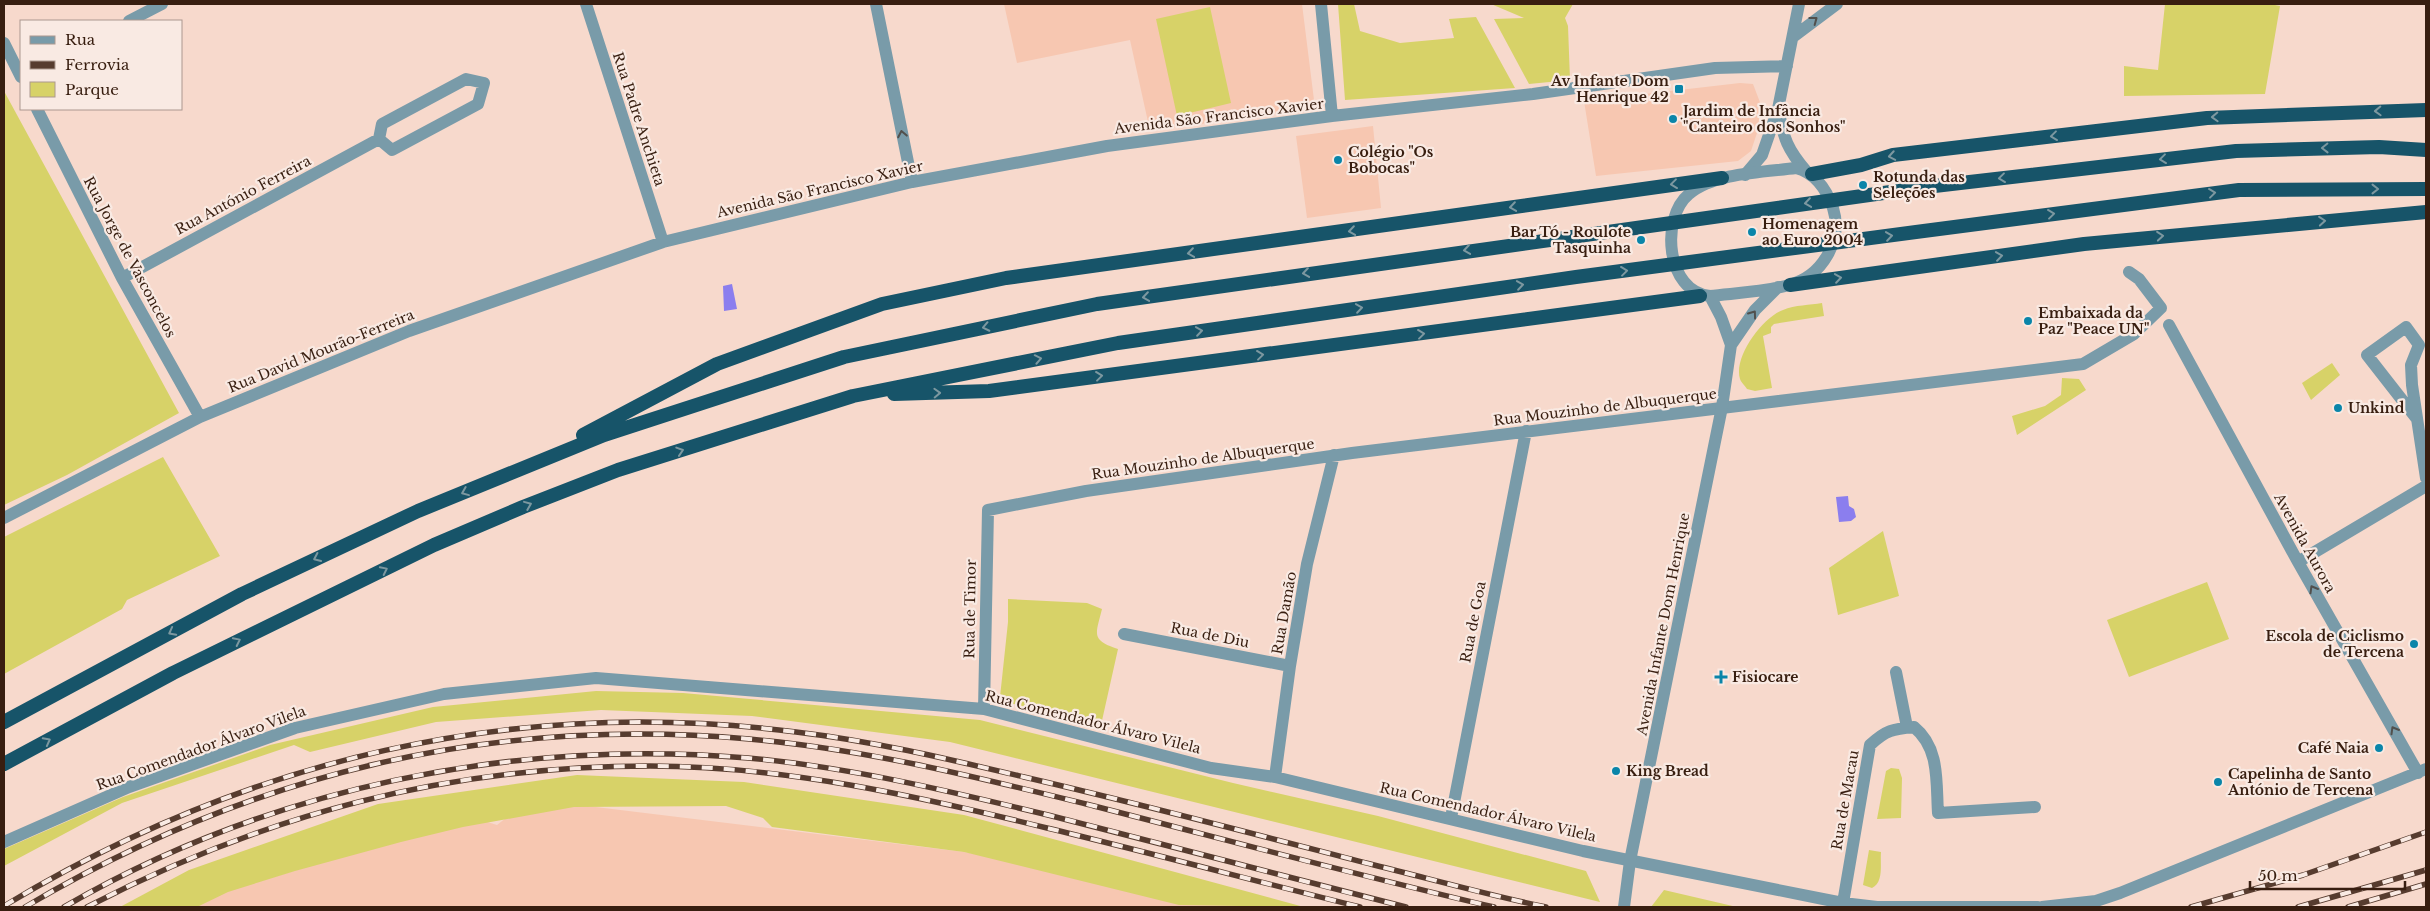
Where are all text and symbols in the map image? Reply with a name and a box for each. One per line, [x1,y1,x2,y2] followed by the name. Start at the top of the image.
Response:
[1808,17,1818,26] one-way arrow
[20,20,182,110] legend
[65,30,96,49] text: Rua
[609,50,669,189] street label: Rua Padre Anchieta
[65,55,130,74] text: Ferrovia
[1550,72,1670,106] place label: Av Infante Dom Henrique 42
[65,80,119,99] text: Parque
[1673,83,1685,95] marker: Av Infante Dom Henrique 42
[1112,94,1325,138] street label: Avenida São Francisco Xavier
[1680,102,1846,136] place label: Jardim de Infância "Canteiro dos Sonhos"
[2373,105,2381,116] one-way arrow
[2211,112,2219,123] one-way arrow
[1667,113,1679,125] marker: Jardim de Infância "Canteiro dos Sonhos"
[897,130,908,138] one-way arrow
[2049,130,2057,141] one-way arrow
[1348,143,1434,177] place label: Colégio "Os Bobocas"
[2321,143,2329,154] one-way arrow
[1888,150,1897,160] one-way arrow
[172,151,314,238] street label: Rua António Ferreira
[2159,153,2167,164] one-way arrow
[1332,154,1344,166] marker: Colégio "Os Bobocas"
[714,156,925,222] street label: Avenida São Francisco Xavier
[1873,168,1965,202] place label: Rotunda das Seleções
[1997,172,2005,183] one-way arrow
[80,173,180,341] street label: Rua Jorge de Vasconcelos
[1669,178,1677,189] one-way arrow
[1857,179,1869,191] marker: Rotunda das Seleções
[2371,184,2379,194] one-way arrow
[2209,188,2217,199] one-way arrow
[1804,197,1812,207] one-way arrow
[1509,201,1517,211] one-way arrow
[2047,209,2055,220] one-way arrow
[1762,215,1863,249] place label: Homenagem ao Euro 2004
[2318,216,2326,227] one-way arrow
[1510,223,1631,257] place label: Bar Tó - Roulote Tasquinha
[1348,225,1357,235] one-way arrow
[1746,226,1758,238] marker: Homenagem ao Euro 2004
[1885,231,1893,241] one-way arrow
[2157,231,2165,242] one-way arrow
[1635,234,1647,246] marker: Bar Tó - Roulote Tasquinha
[1463,244,1471,255] one-way arrow
[1187,248,1196,258] one-way arrow
[1995,251,2003,261] one-way arrow
[1620,266,1628,277] one-way arrow
[1302,268,1311,278] one-way arrow
[1834,274,1842,284] one-way arrow
[1517,280,1525,291] one-way arrow
[1141,291,1150,301] one-way arrow
[1356,303,1364,314] one-way arrow
[2038,304,2149,338] place label: Embaixada da Paz "Peace UN"
[225,305,417,397] street label: Rua David Mourão-Ferreira
[1747,311,1755,320] one-way arrow
[2022,315,2034,327] marker: Embaixada da Paz "Peace UN"
[982,321,990,332] one-way arrow
[1195,326,1203,337] one-way arrow
[1417,329,1425,340] one-way arrow
[1256,350,1264,361] one-way arrow
[1034,354,1043,364] one-way arrow
[1095,371,1103,382] one-way arrow
[1492,384,1718,430] street label: Rua Mouzinho de Albuquerque
[933,387,941,398] one-way arrow
[2348,399,2405,417] place label: Unkind
[2332,402,2344,414] marker: Unkind
[1090,434,1316,484] street label: Rua Mouzinho de Albuquerque
[676,446,684,456] one-way arrow
[461,485,470,496] one-way arrow
[2270,489,2340,596] street label: Avenida Aurora
[523,501,531,511] one-way arrow
[1632,511,1693,738] street label: Avenida Infante Dom Henrique
[313,552,322,563] one-way arrow
[960,559,980,659] street label: Rua de Timor
[379,566,388,576] one-way arrow
[1268,570,1300,656] street label: Rua Damão
[1456,580,1490,664] street label: Rua de Goa
[2309,586,2319,595] one-way arrow
[1169,619,1252,652] street label: Rua de Diu
[168,625,177,635] one-way arrow
[2266,627,2404,661] place label: Escola de Ciclismo de Tercena
[232,637,241,647] one-way arrow
[2408,638,2420,650] marker: Escola de Ciclismo de Tercena
[1732,668,1799,686] place label: Fisiocare
[1714,670,1728,684] marker: Fisiocare
[983,686,1203,758] street label: Rua Comendador Álvaro Vilela
[94,702,308,794] street label: Rua Comendador Álvaro Vilela
[2390,727,2400,736] one-way arrow
[41,737,50,747] one-way arrow
[2298,739,2369,757] place label: Café Naia
[2373,742,2385,754] marker: Café Naia
[1827,748,1863,851] street label: Rua de Macau
[1626,762,1709,780] place label: King Bread
[1610,765,1622,777] marker: King Bread
[2227,765,2373,799] place label: Capelinha de Santo António de Tercena
[2212,776,2224,788] marker: Capelinha de Santo António de Tercena
[1378,778,1598,846] street label: Rua Comendador Álvaro Vilela
[2250,858,2405,890] scale bar
[2258,866,2298,885] text: 50 m

